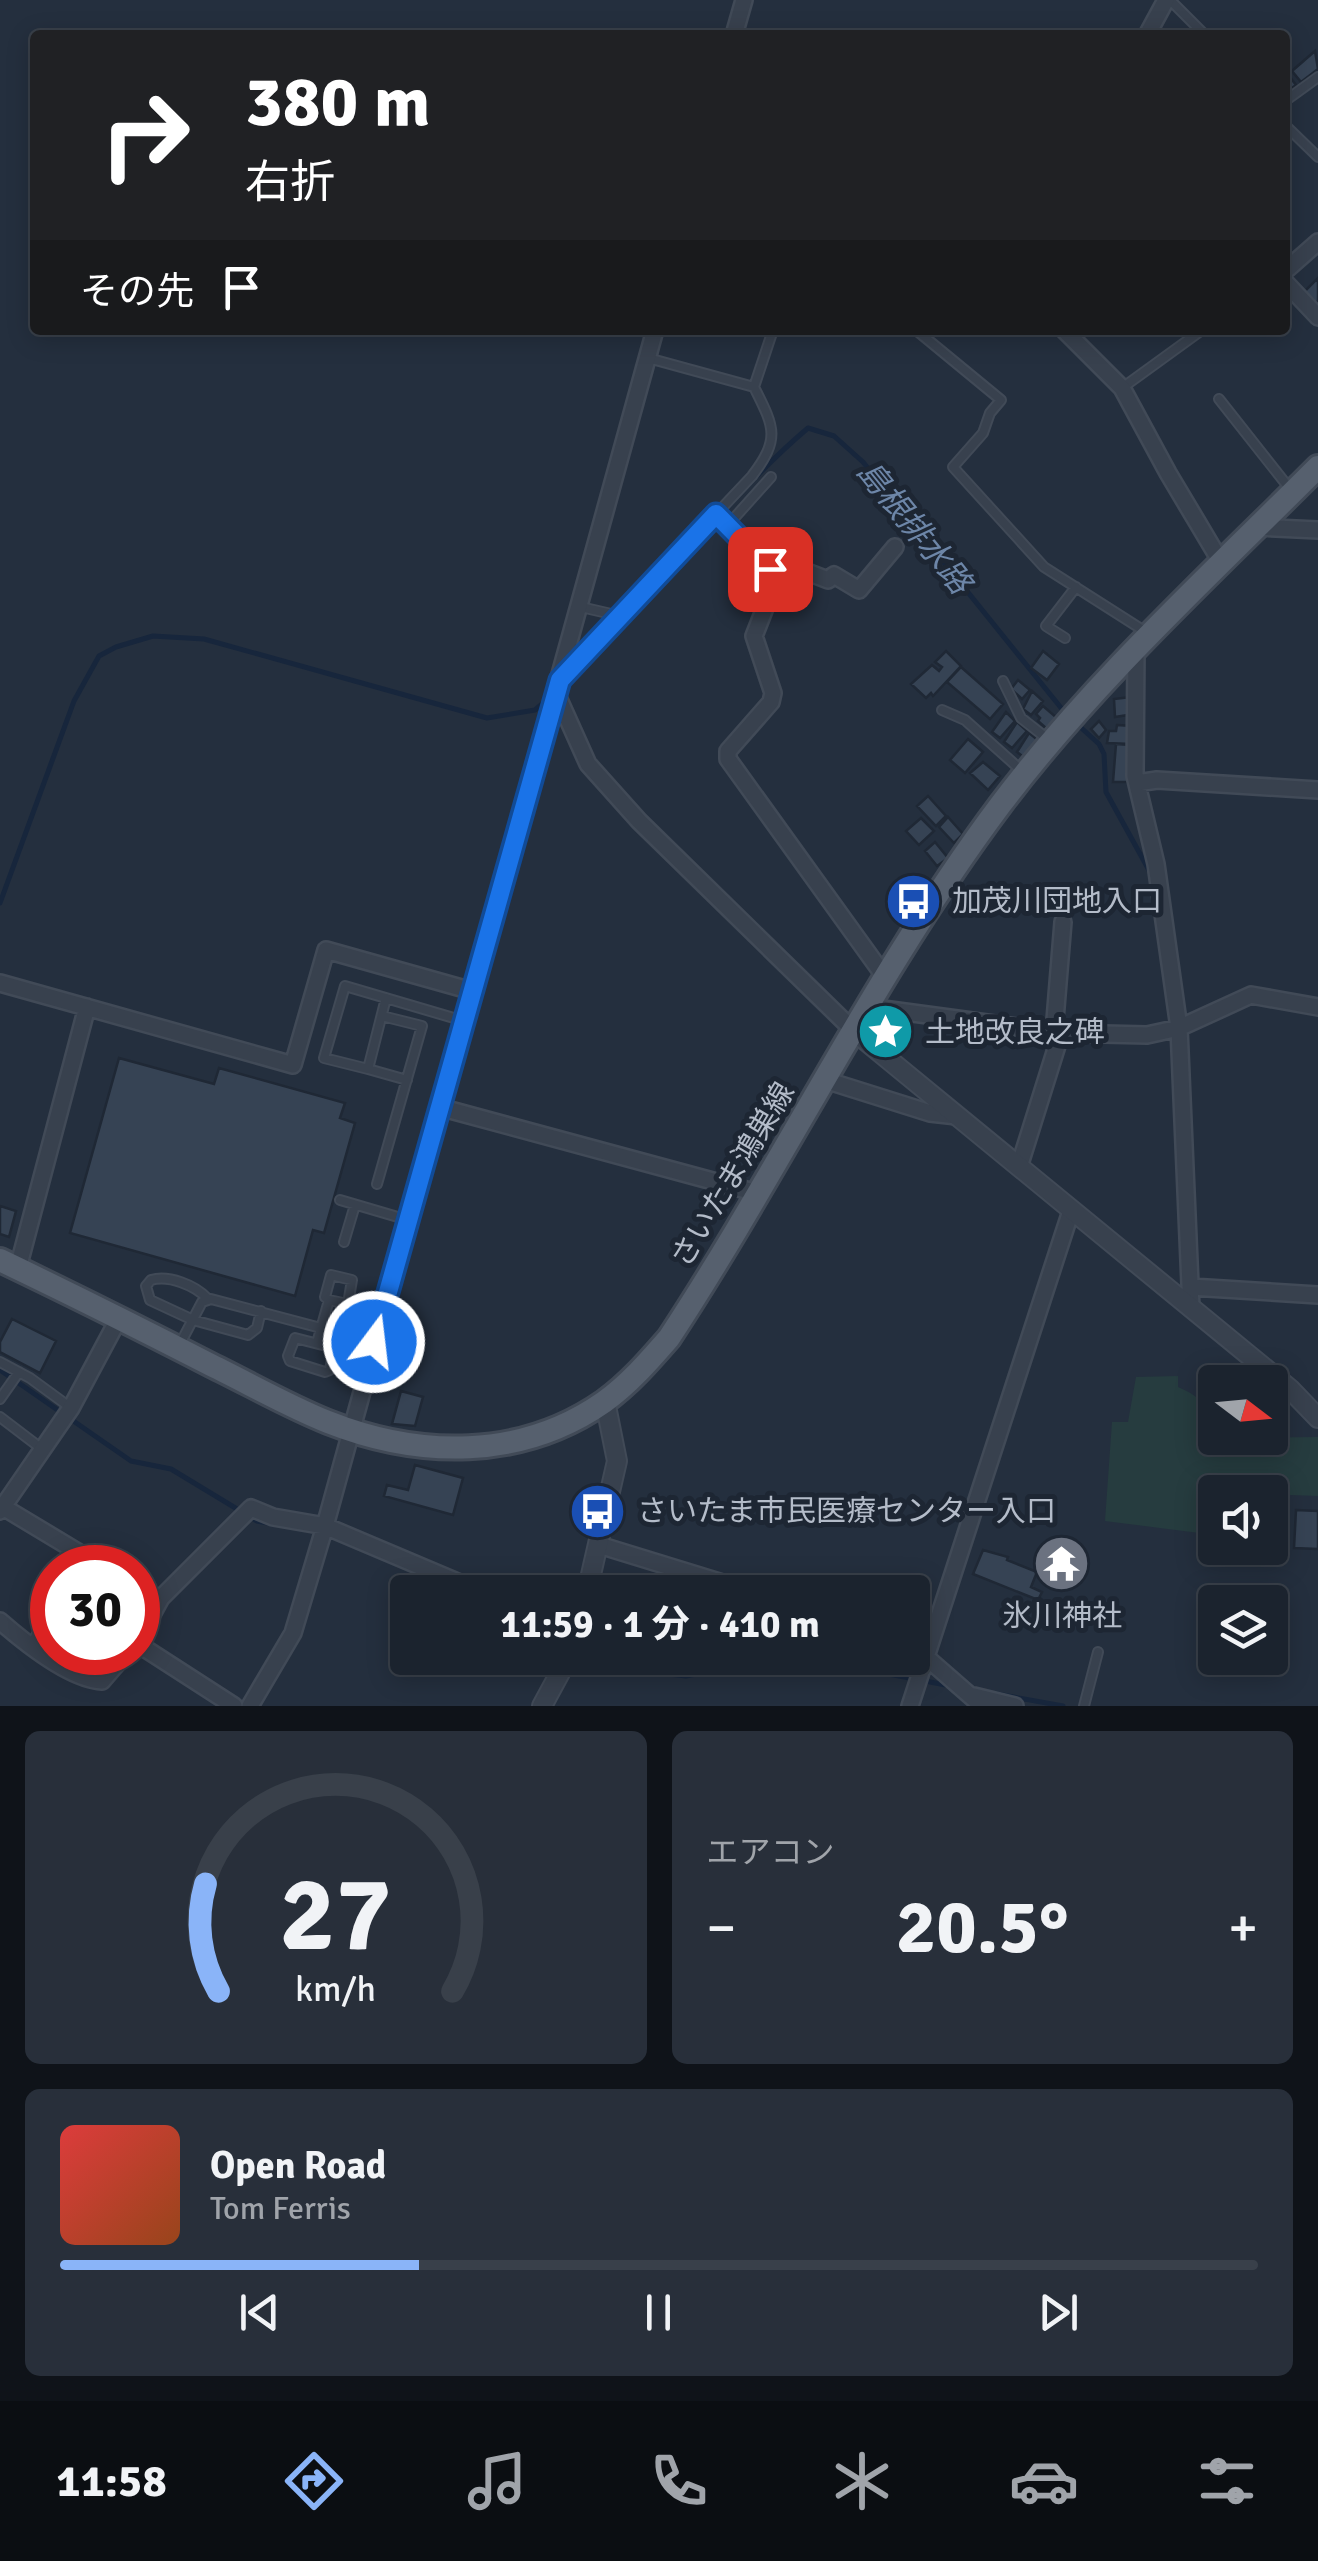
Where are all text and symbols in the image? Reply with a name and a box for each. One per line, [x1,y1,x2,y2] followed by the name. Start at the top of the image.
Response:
[245,59,430,145] text: 380 m
[80,70,210,200] icon: right
[245,155,335,210] text: 右折
[214,260,269,315] icon: arrive
[80,268,194,315] text: その先
[848,453,981,604] water label: 島根排水路
[728,527,813,612] pin
[743,542,798,597] icon: arrive
[883,871,943,931] bus stop icon: 加茂川団地入口
[952,883,1162,920] place label: 加茂川団地入口
[856,1002,916,1062] place icon: 土地改良之碑
[925,1014,1105,1051] place label: 土地改良之碑
[663,1076,803,1274] street label: さいたま鴻巣線
[322,1290,426,1394] position arrow
[1198,1365,1288,1455] north arrow
[1198,1365,1288,1675] map controls
[1198,1475,1288,1565] button: sound
[568,1481,628,1541] bus stop icon: さいたま市民医療センター入口
[637,1493,1056,1530] place label: さいたま市民医療センター入口
[1032,1533,1092,1593] temple icon: 氷川神社
[30,1545,160,1675] speed limit sign: 30
[1198,1585,1288,1675] button: layers
[1002,1598,1122,1635] place label: 氷川神社
[500,1601,820,1648] text: 11:59 · 1 分 · 410 m
[707,1833,835,1872] text: エアコン
[280,1851,392,1979] text: 27
[896,1881,1069,1974] text: 20.5°
[707,1894,736,1962] text: −
[1228,1894,1258,1962] text: +
[295,1967,376,2011] text: km/h
[210,2142,386,2189] text: Open Road
[210,2189,351,2228] text: Tom Ferris
[232,2285,287,2340] icon: previous
[631,2285,686,2340] icon: pause
[1031,2285,1086,2340] icon: next
[279,2446,349,2516] icon: directions
[462,2446,532,2516] icon: music
[644,2446,714,2516] icon: phone
[827,2446,897,2516] icon: climate
[1009,2446,1079,2516] icon: car
[1192,2446,1262,2516] icon: filters
[56,2454,167,2509] text: 11:58

